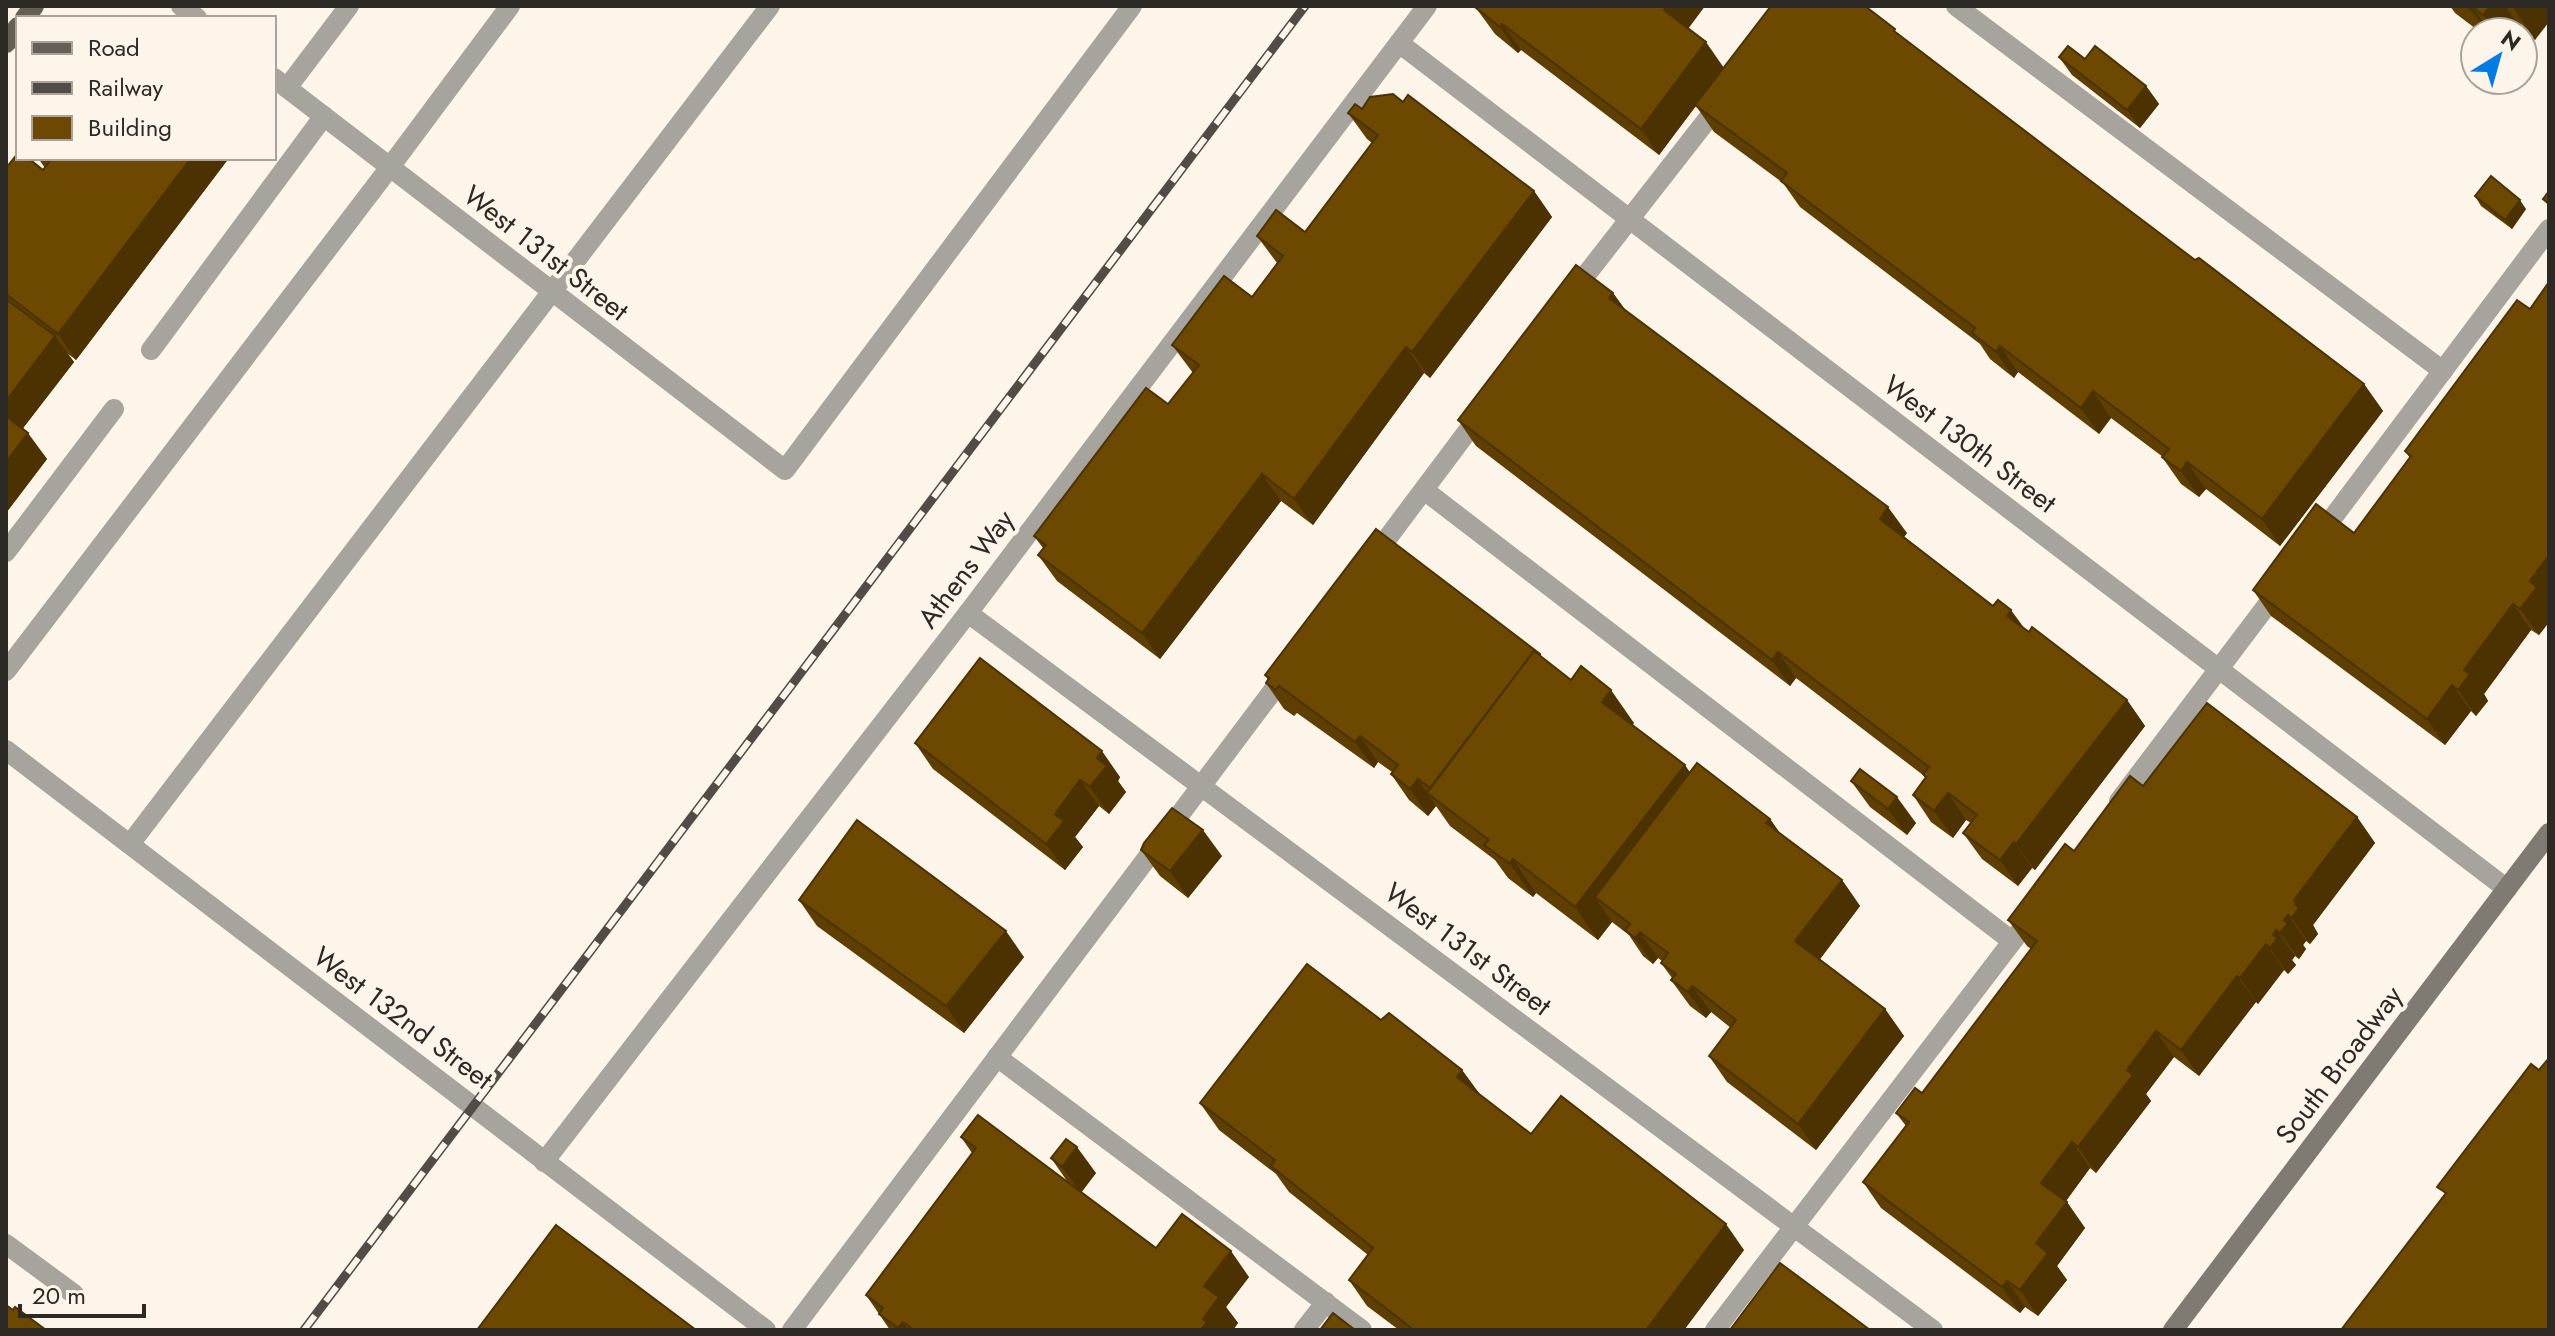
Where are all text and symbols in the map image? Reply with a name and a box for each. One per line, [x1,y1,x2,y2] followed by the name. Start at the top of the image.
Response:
[16,16,276,160] legend
[2459,16,2539,96] north arrow
[2494,22,2528,58] text: N
[88,30,140,65] text: Road
[88,70,163,105] text: Railway
[88,110,172,145] text: Building
[455,175,638,331] street label: West 131st Street
[1875,365,2065,523] street label: West 130th Street
[908,501,1025,637] street label: Athens Way
[1376,872,1560,1026] street label: West 131st Street
[304,937,502,1100] street label: West 132nd Street
[2266,977,2413,1153] street label: South Broadway
[20,1268,144,1318] scale bar
[32,1278,86,1313] text: 20 m

